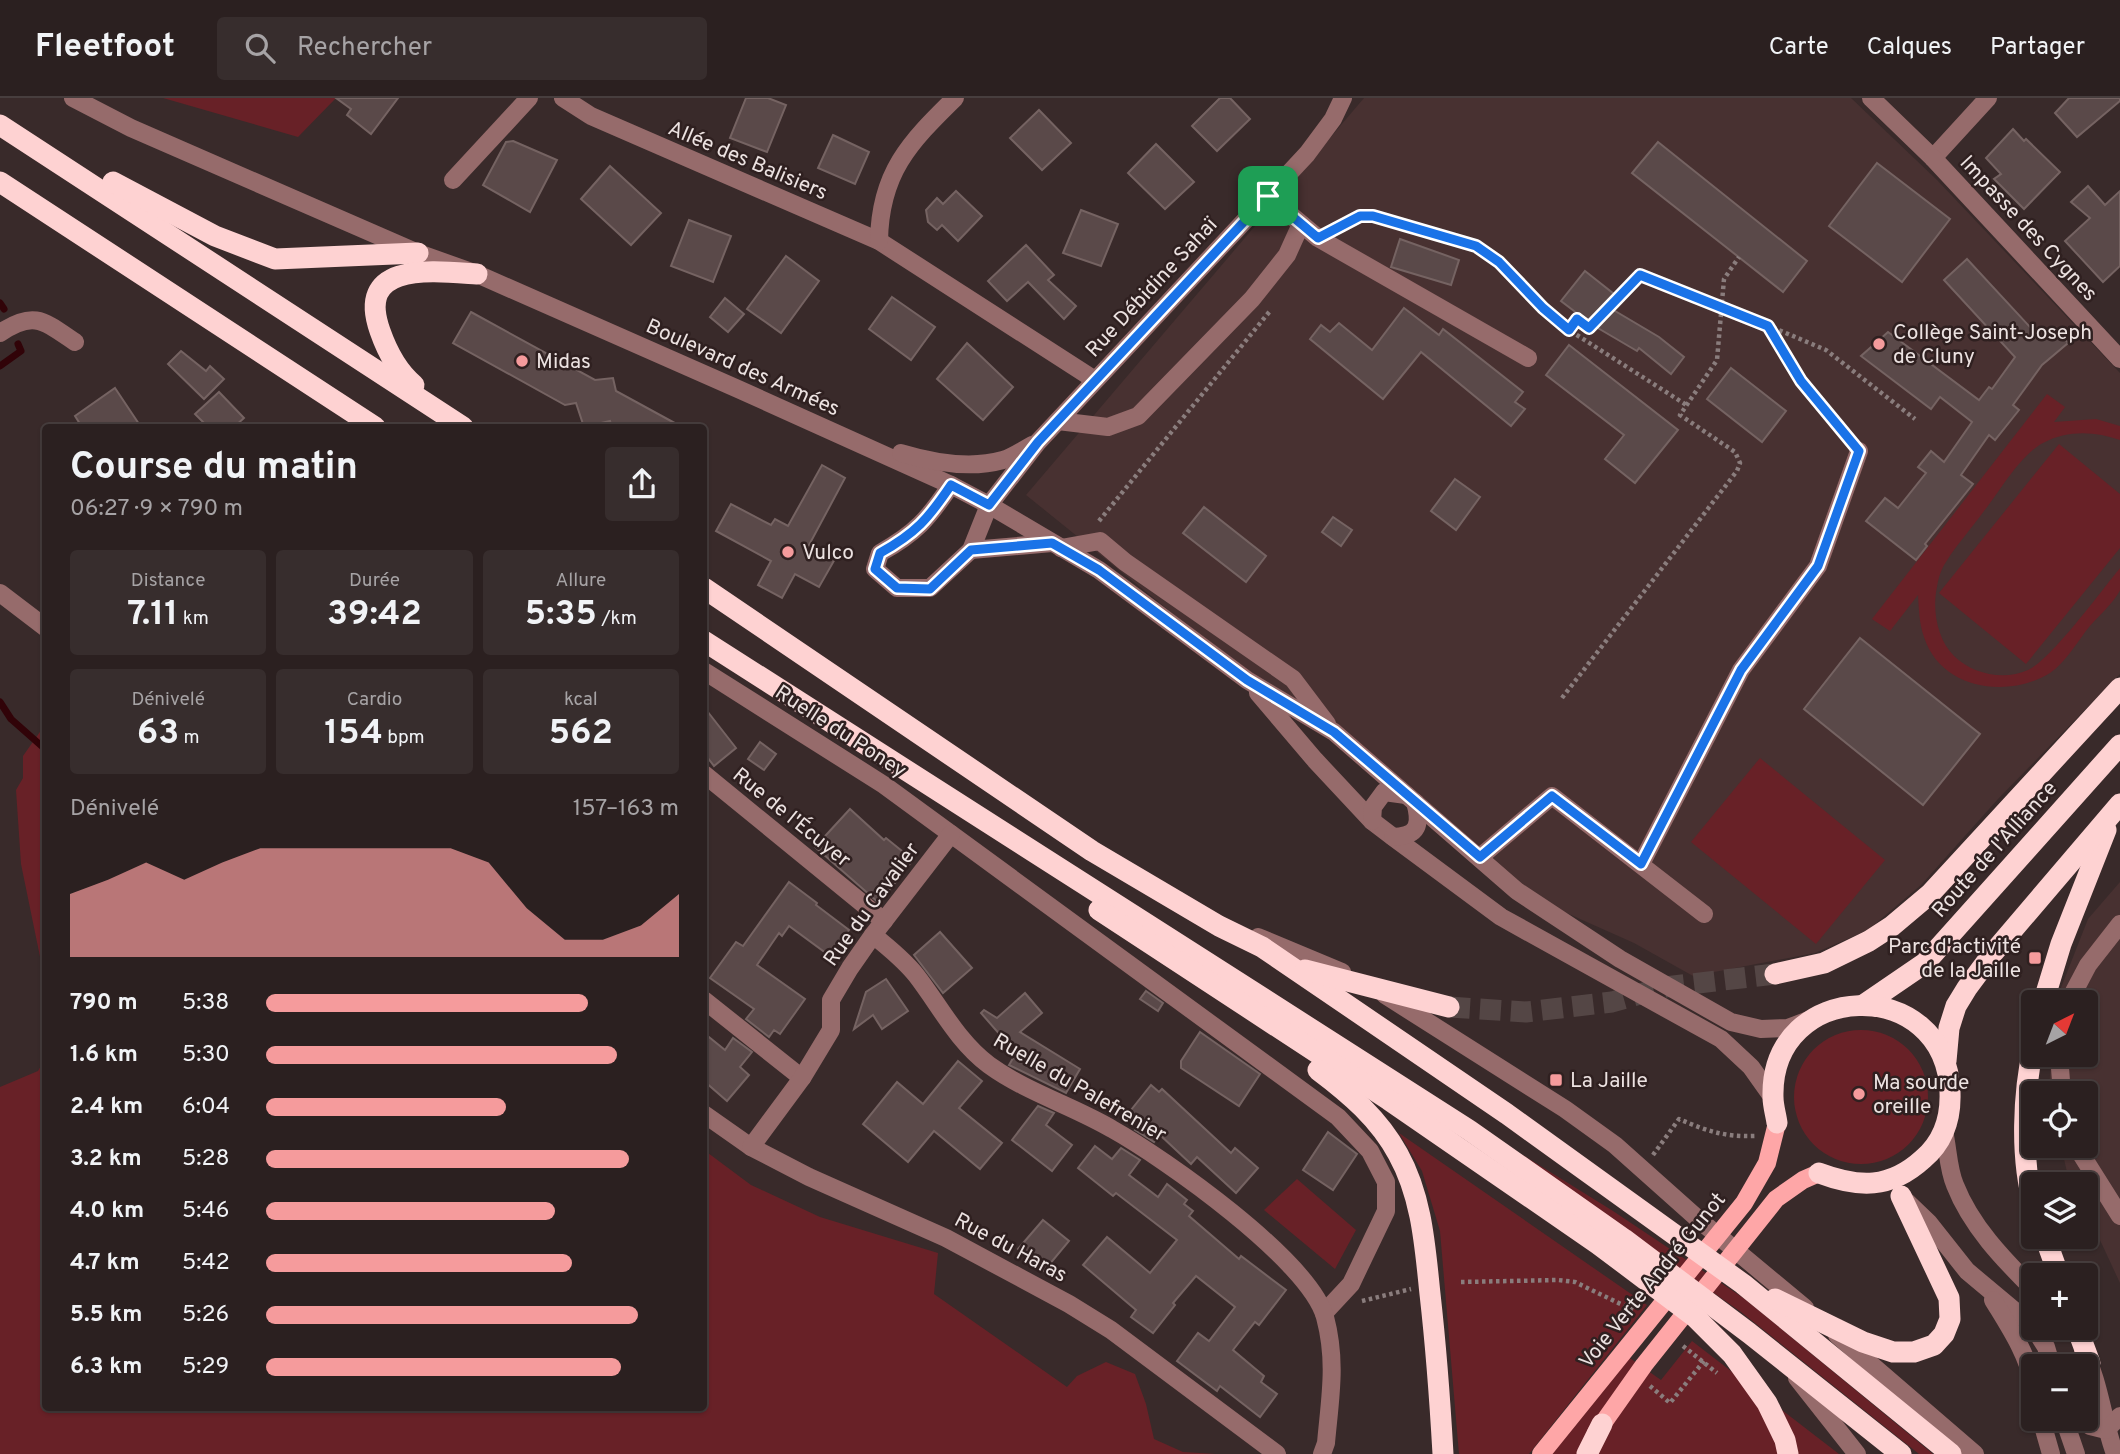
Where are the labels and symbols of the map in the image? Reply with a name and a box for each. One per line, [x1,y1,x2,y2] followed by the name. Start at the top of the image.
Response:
[664,116,831,207] street label: Allée des Balisiers
[1953,150,2103,308] street label: Impasse des Cygnes
[1238,166,1298,226] pin
[1080,212,1224,364] street label: Rue Débidine Sahaï
[641,313,844,423] street label: Boulevard des Armées
[1893,320,2092,371] place label: Collège Saint-Joseph de Cluny
[1871,336,1887,352] marker: Collège Saint-Joseph de Cluny
[536,349,591,376] place label: Midas
[514,353,530,369] marker: Midas
[802,540,854,567] place label: Vulco
[780,544,796,560] marker: Vulco
[769,680,911,785] street label: Ruelle du Poney
[726,761,856,874] street label: Rue de l'Écuyer
[1927,776,2064,924] street label: Route de l'Alliance
[818,838,926,972] street label: Rue du Cavalier
[1888,934,2021,985] place label: Parc d'activité de la Jaille
[2027,950,2043,966] marker: Parc d'activité de la Jaille
[2021,990,2098,1068] north arrow
[988,1028,1171,1149] street label: Ruelle du Palefrenier
[1570,1068,1648,1095] place label: La Jaille
[1873,1070,1969,1121] place label: Ma sourde oreille
[1548,1072,1564,1088] marker: La Jaille
[1851,1086,1867,1102] marker: Ma sourde oreille
[1574,1187,1733,1375] street label: Voie Verte André Gunot
[949,1207,1071,1289] street label: Rue du Haras

